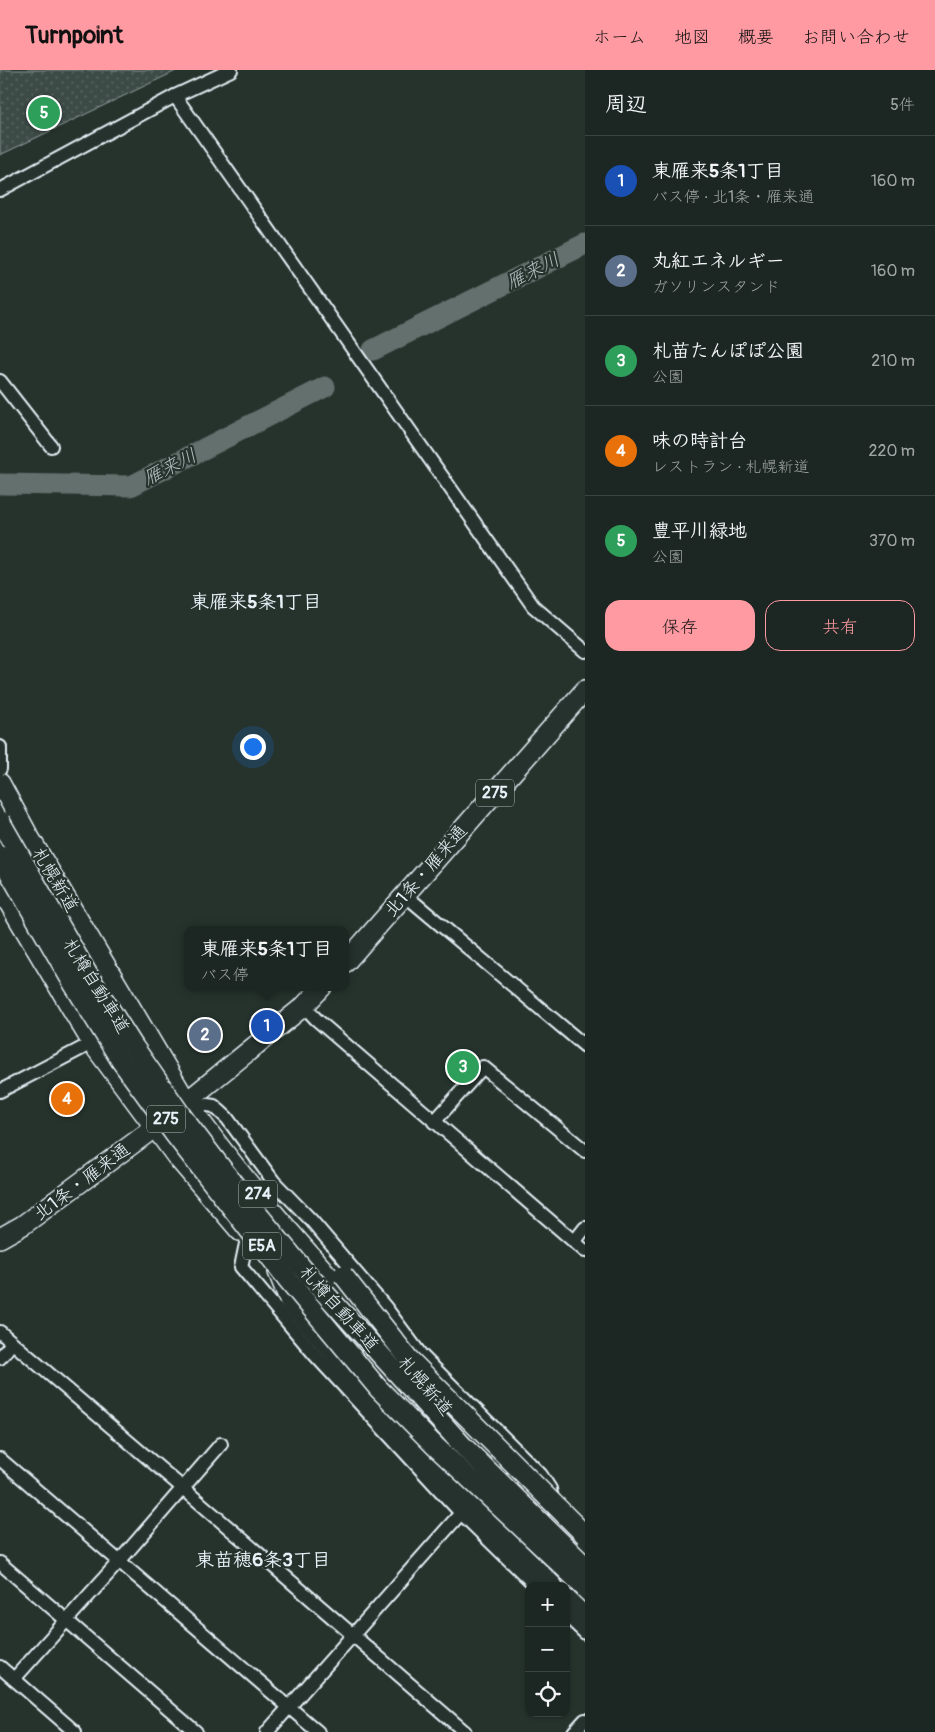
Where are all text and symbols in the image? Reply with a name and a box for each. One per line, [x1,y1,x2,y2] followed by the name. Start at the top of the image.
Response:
[25,21,123,50] text: Turnpoint
[593,26,646,49] text: ホーム
[674,26,710,49] text: 地図
[738,26,774,49] text: 概要
[802,26,910,49] text: お問い合わせ
[605,91,647,118] text: 周辺
[28,94,60,132] pin: 5
[890,95,915,115] text: 5件
[652,159,784,183] text: 東雁来5条1丁目
[618,171,624,191] text: 1
[871,171,915,191] text: 160 m
[652,187,814,207] text: バス停 · 北1条・雁来通
[502,247,564,295] water label: 雁来川
[652,249,785,273] text: 丸紅エネルギー
[617,261,625,281] text: 2
[871,261,915,281] text: 160 m
[652,277,780,297] text: ガソリンスタンド
[652,339,804,363] text: 札苗たんぽぽ公園
[617,351,625,371] text: 3
[871,351,915,371] text: 210 m
[652,367,684,387] text: 公園
[652,429,747,453] text: 味の時計台
[616,441,626,461] text: 4
[869,441,915,461] text: 220 m
[139,443,201,491] water label: 雁来川
[652,457,809,477] text: レストラン · 札幌新道
[652,519,747,543] text: 豊平川緑地
[617,531,625,551] text: 5
[869,531,915,551] text: 370 m
[652,547,684,567] text: 公園
[190,590,322,614] district label: 東雁来5条1丁目
[605,600,755,651] button: 保存
[765,600,915,651] button: 共有
[240,734,266,760] your location
[476,780,514,806] road number: 275
[380,820,472,922] street label: 北1条・雁来通
[27,843,83,917] street label: 札幌新道
[184,926,349,991] popup
[58,934,134,1038] street label: 札樽自動車道
[201,937,332,961] text: 東雁来5条1丁目
[201,965,249,985] text: バス停
[251,1007,283,1045] pin: 1
[189,1016,221,1054] pin: 2
[447,1048,479,1086] pin: 3
[51,1080,83,1118] pin: 4
[147,1106,185,1132] road number: 275
[29,1138,135,1226] street label: 北1条・雁来通
[239,1180,277,1208] road number: 274
[243,1232,281,1260] road number: E5A
[294,1261,384,1357] street label: 札樽自動車道
[393,1351,457,1421] street label: 札幌新道
[195,1548,331,1572] district label: 東苗穂6条3丁目
[525,1582,570,1717] map controls
[525,1582,570,1627] button: +
[525,1627,570,1672] button: −
[525,1672,570,1717] button: locate

